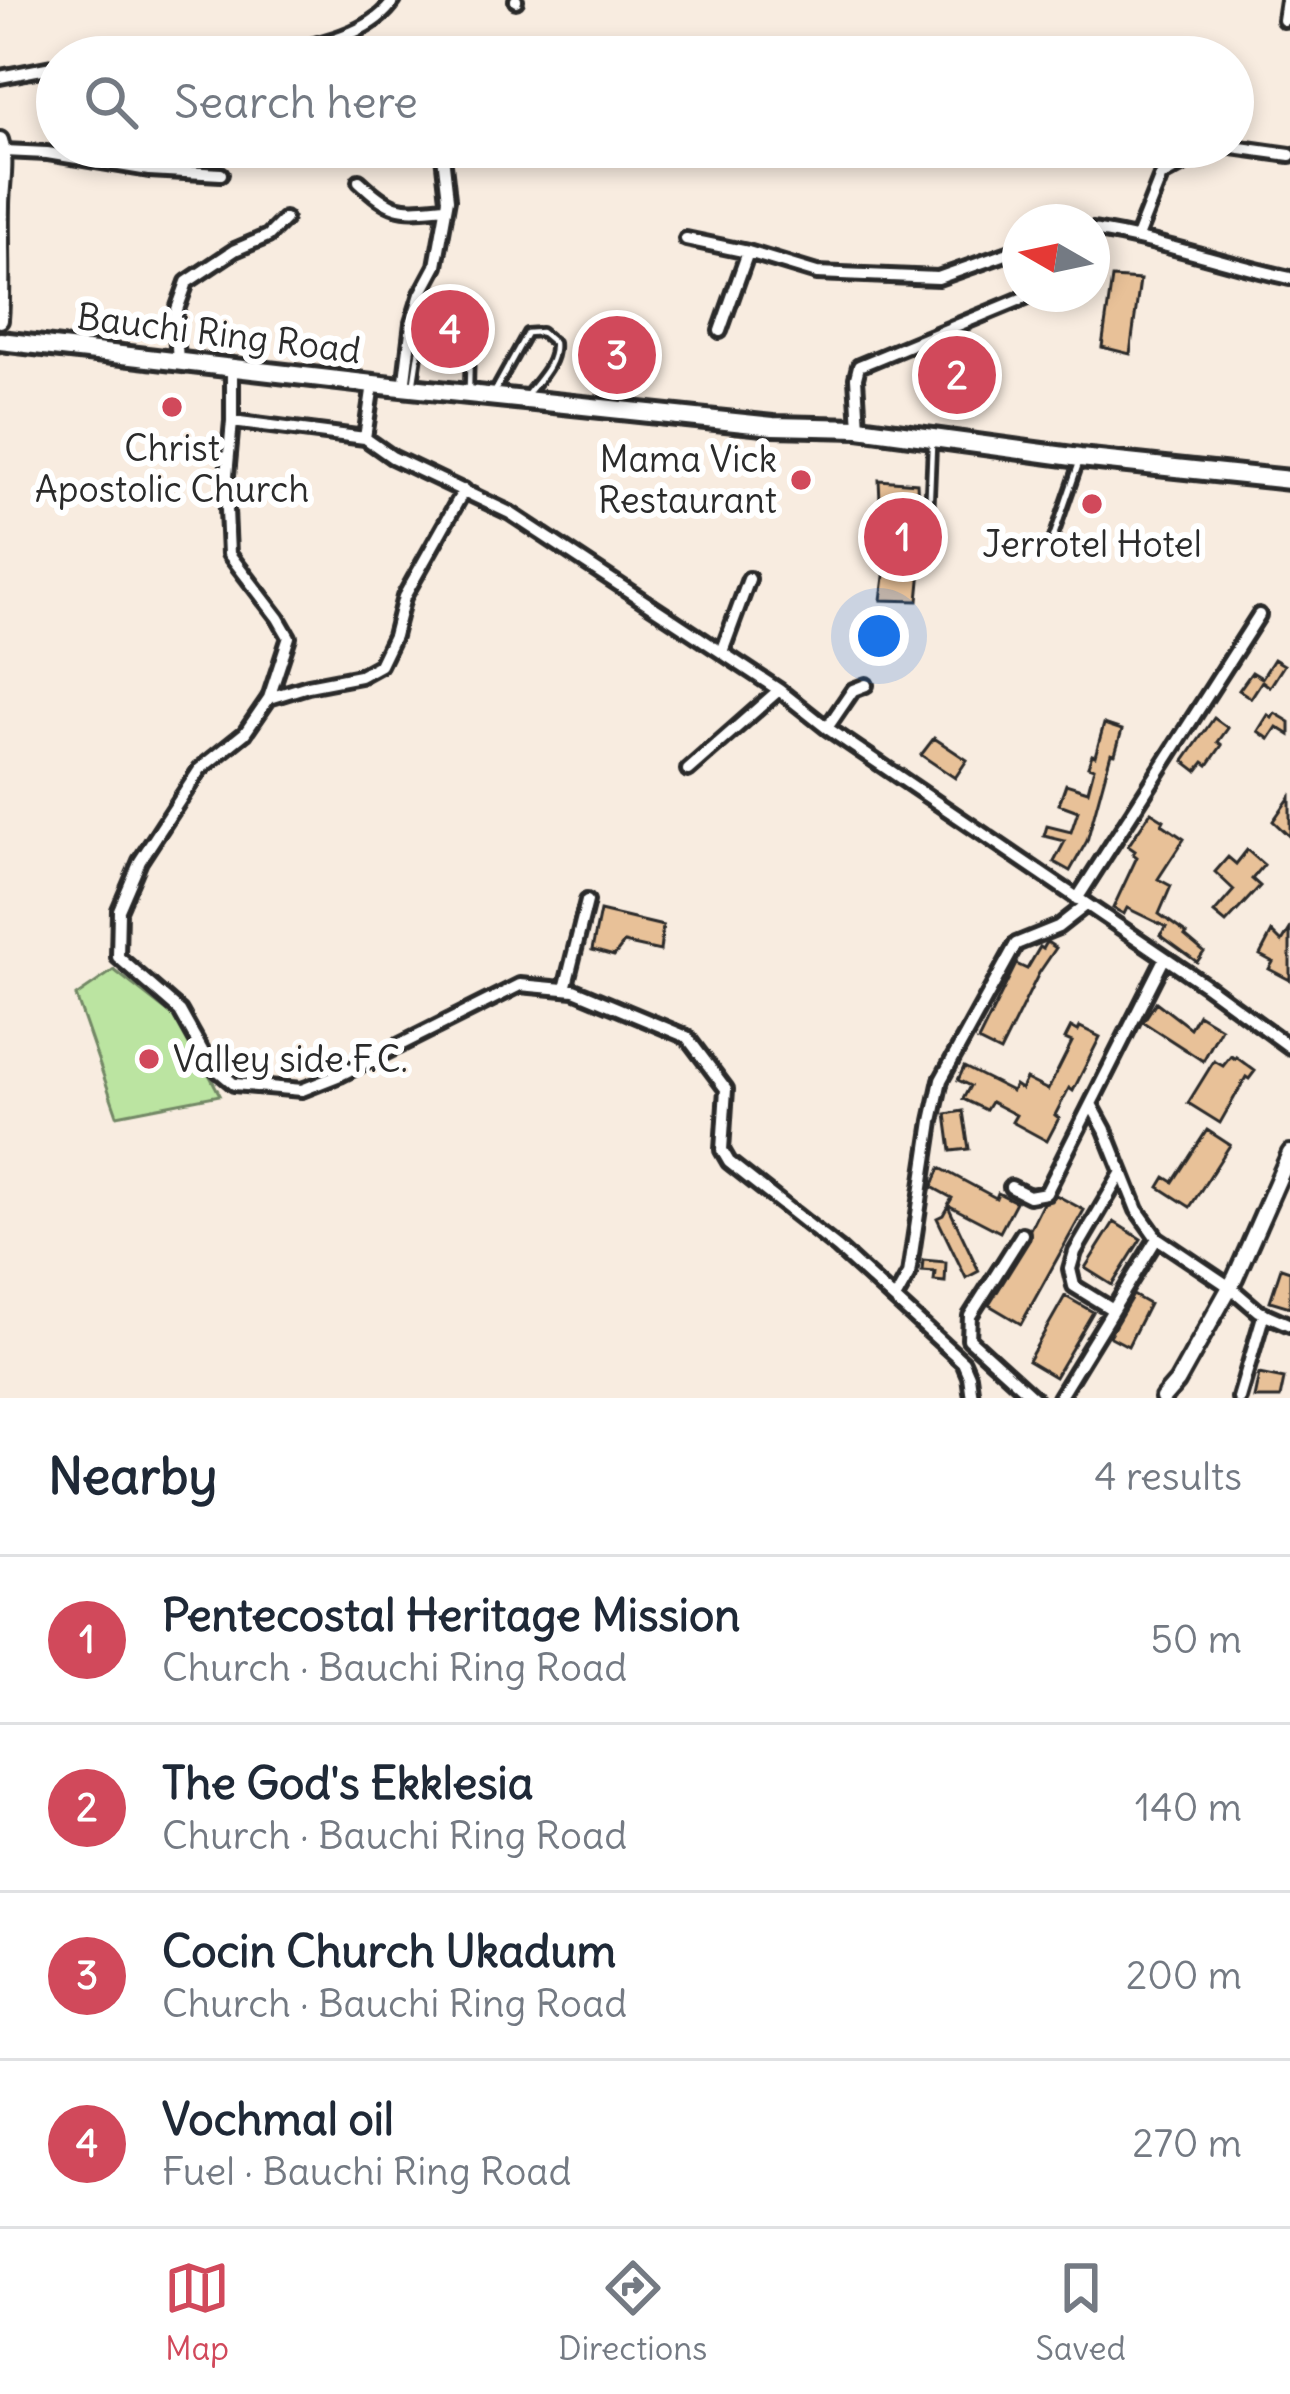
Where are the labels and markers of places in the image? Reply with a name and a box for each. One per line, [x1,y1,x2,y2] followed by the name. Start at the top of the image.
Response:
[411,284,489,374] pin: 4
[578,310,656,400] pin: 3
[918,330,996,420] pin: 2
[159,394,185,420] marker: Christ Apostolic Church
[35,426,309,512] place label: Christ Apostolic Church
[598,437,777,523] place label: Mama Vick Restaurant
[788,467,814,493] marker: Mama Vick Restaurant
[1079,491,1105,517] marker: Jerrotel Hotel
[864,492,942,582] pin: 1
[982,522,1202,567] place label: Jerrotel Hotel
[173,1037,408,1082] place label: Valley side F.C.
[136,1046,162,1072] marker: Valley side F.C.

